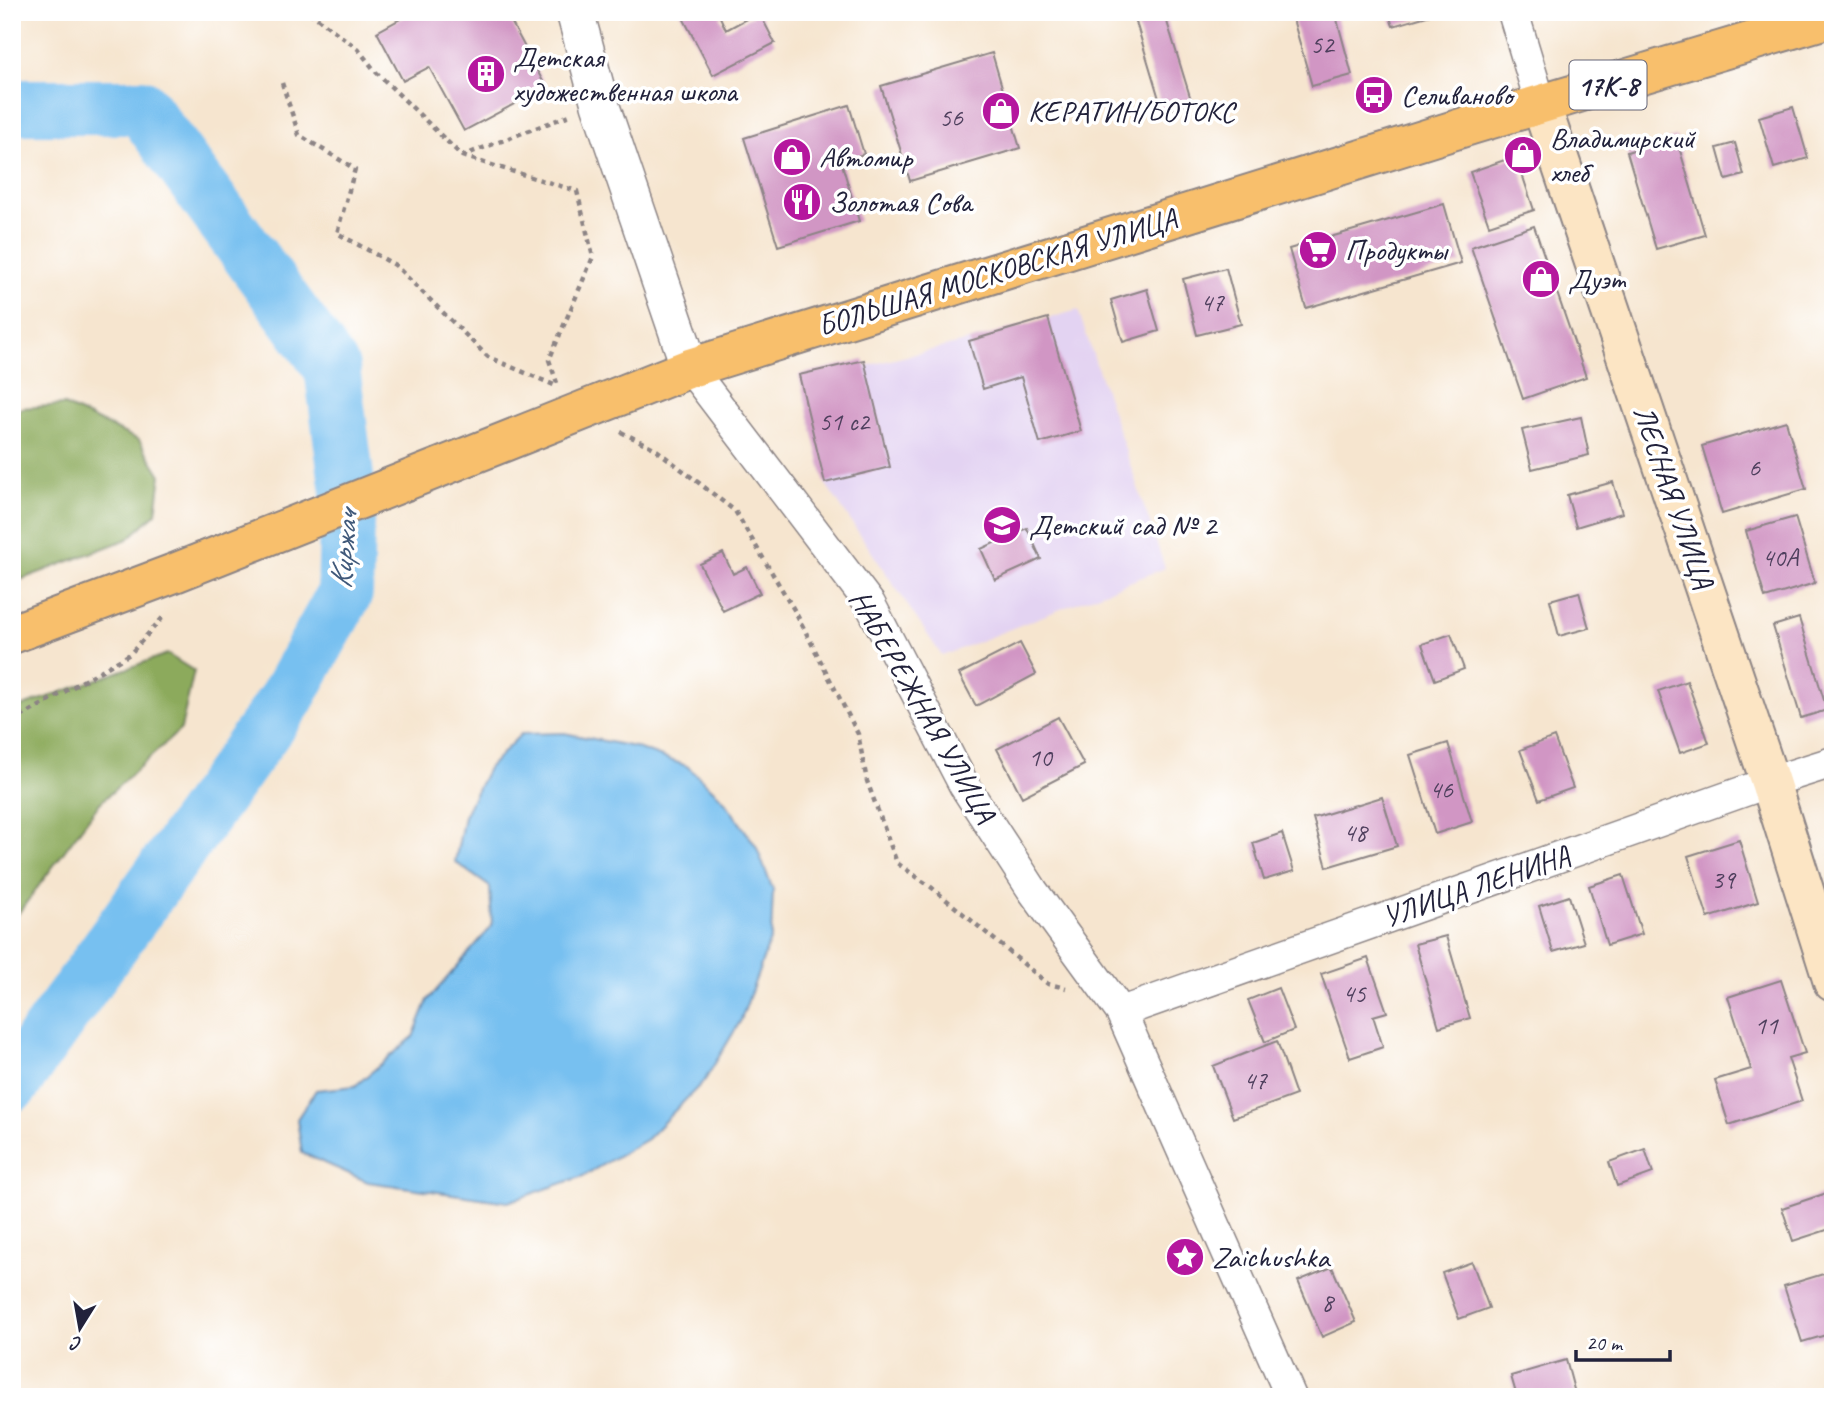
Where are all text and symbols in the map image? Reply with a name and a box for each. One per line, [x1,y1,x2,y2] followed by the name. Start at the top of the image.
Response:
[1310,28,1336,61] house number: 52
[513,38,739,110] place label: Детская художественная школа
[465,53,507,95] building icon: Детская художественная школа
[1570,60,1646,110] road number: 17К-8
[1353,74,1395,116] bus stop icon: Селиваново
[1401,76,1516,114] place label: Селиваново
[980,90,1022,132] shop icon: КЕРАТИН/БОТОКС
[1028,92,1237,130] place label: КЕРАТИН/БОТОКС
[939,101,964,134] house number: 56
[1550,119,1696,191] place label: Владимирский хлеб
[1502,134,1544,176] shop icon: Владимирский хлеб
[771,136,813,178] shop icon: Автомир
[819,138,914,176] place label: Автомир
[781,181,823,223] restaurant icon: Золотая Сова
[829,183,974,221] place label: Золотая Сова
[813,199,1183,345] street label: БОЛЬШАЯ МОСКОВСКАЯ УЛИЦА
[1297,229,1339,271] supermarket icon: Продукты
[1345,231,1449,269] place label: Продукты
[1520,258,1562,300] shop icon: Дуэт
[1568,260,1627,298] place label: Дуэт
[1200,286,1225,319] house number: 47
[1625,401,1723,594] street label: ЛЕСНАЯ УЛИЦА
[819,405,872,438] house number: 51 с2
[1748,451,1761,484] house number: 6
[320,504,368,590] water label: Киржач
[981,504,1023,546] school or university icon: Детский сад № 2
[1029,506,1219,544] place label: Детский сад № 2
[1762,541,1800,574] house number: 40А
[841,583,1006,830] street label: НАБЕРЕЖНАЯ УЛИЦА
[1028,741,1054,774] house number: 10
[1429,773,1454,806] house number: 46
[1343,816,1369,849] house number: 48
[1377,836,1576,936] street label: УЛИЦА ЛЕНИНА
[1711,863,1737,896] house number: 39
[1342,977,1367,1010] house number: 45
[1754,1009,1779,1042] house number: 11
[1243,1064,1268,1097] house number: 47
[1164,1236,1206,1278] place icon: Zaichushka
[1212,1238,1331,1276] place label: Zaichushka
[1321,1286,1335,1319] house number: 8
[46,1294,116,1364] north arrow
[1576,1318,1670,1362] scale bar
[1586,1330,1624,1356] text: 20 m
[67,1331,84,1356] text: С

